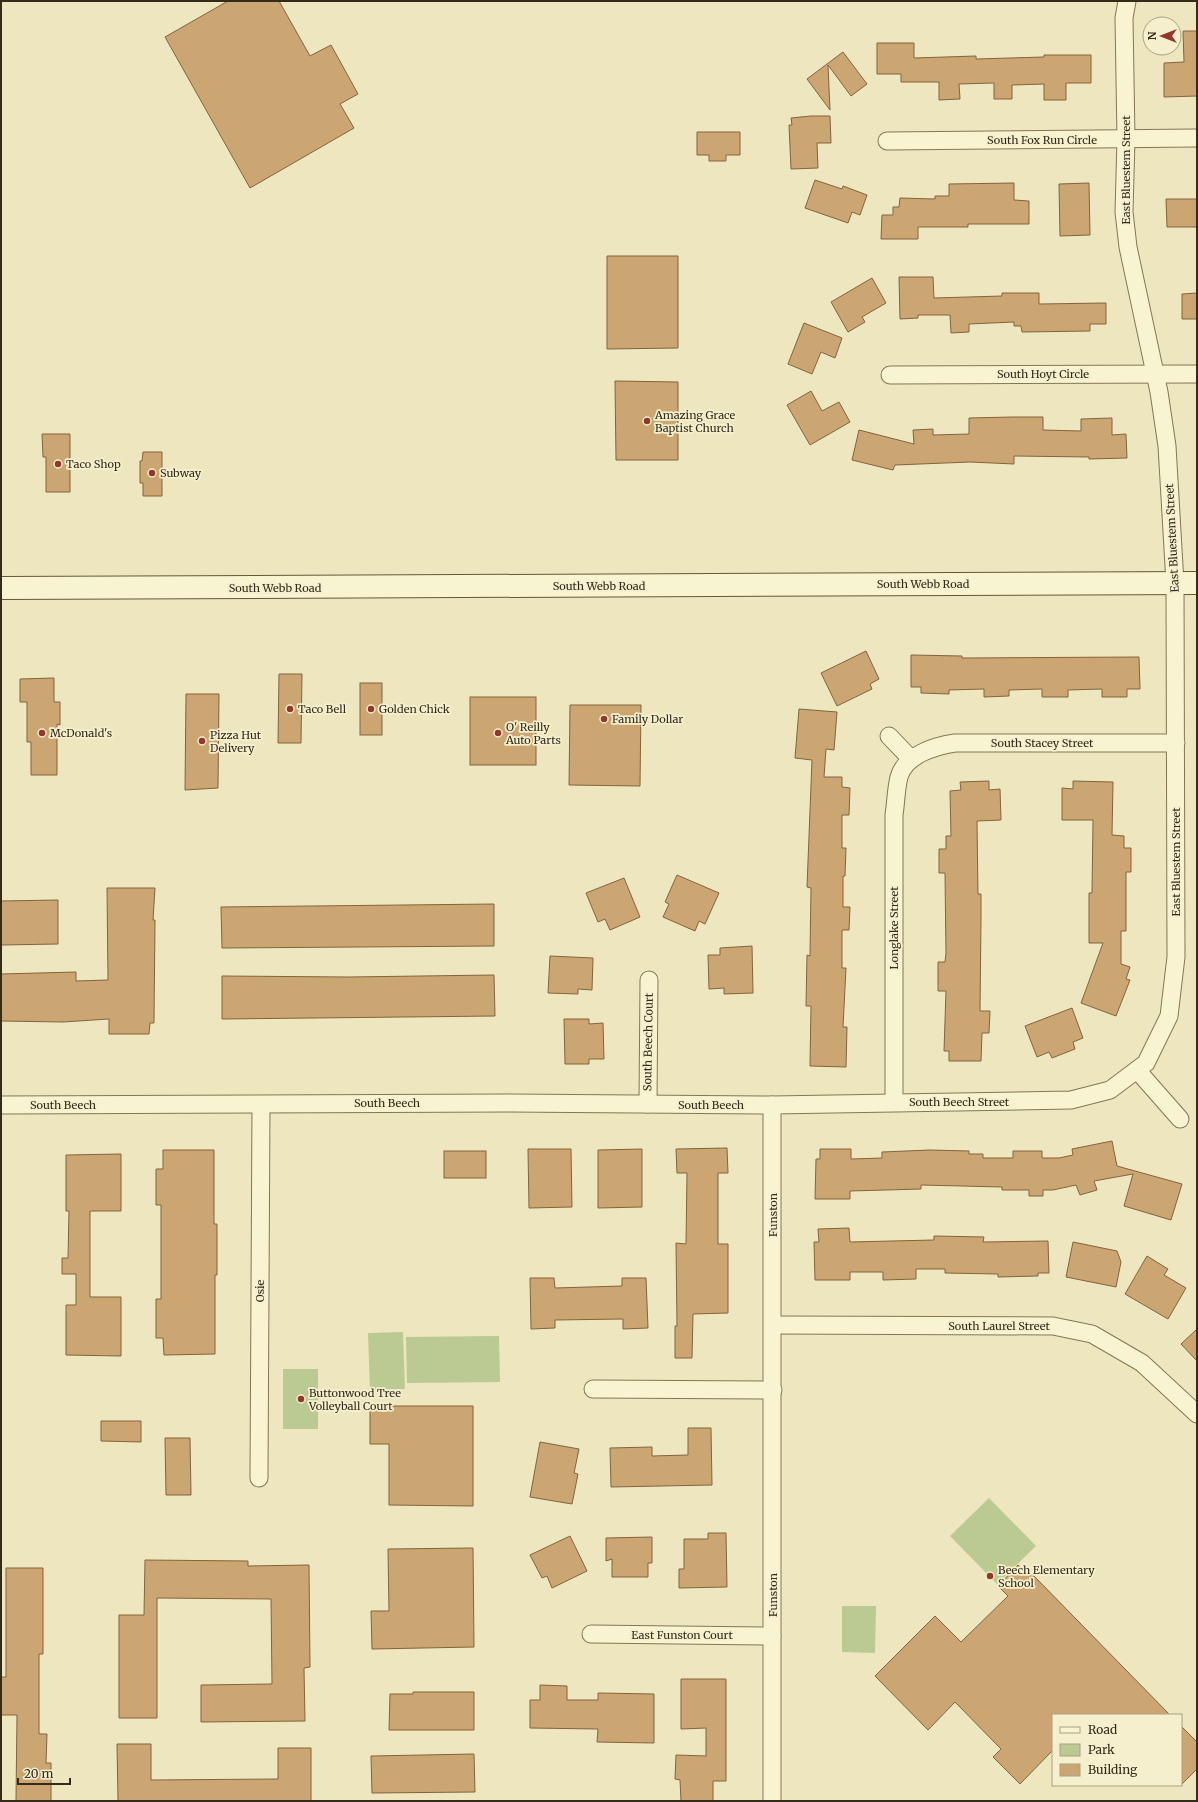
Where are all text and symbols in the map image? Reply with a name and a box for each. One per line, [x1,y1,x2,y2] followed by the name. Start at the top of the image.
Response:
[1142,16,1182,56] north arrow
[1145,31,1159,40] text: N
[1119,115,1133,225] street label: East Bluestem Street
[987,133,1097,147] street label: South Fox Run Circle
[997,367,1089,381] street label: South Hoyt Circle
[654,408,736,435] place label: Amazing Grace Baptist Church
[642,416,652,426] marker: Amazing Grace Baptist Church
[66,457,121,471] place label: Taco Shop
[53,459,63,469] marker: Taco Shop
[160,466,202,480] place label: Subway
[147,468,157,478] marker: Subway
[1162,482,1182,593] street label: East Bluestem Street
[877,577,970,591] street label: South Webb Road
[553,579,646,593] street label: South Webb Road
[229,581,322,595] street label: South Webb Road
[298,702,347,716] place label: Taco Bell
[379,702,450,716] place label: Golden Chick
[285,704,295,714] marker: Taco Bell
[366,704,376,714] marker: Golden Chick
[612,712,683,726] place label: Family Dollar
[599,714,609,724] marker: Family Dollar
[505,720,561,747] place label: O' Reilly Auto Parts
[50,726,112,740] place label: McDonald's
[37,728,47,738] marker: McDonald's
[210,728,262,755] place label: Pizza Hut Delivery
[493,728,503,738] marker: O' Reilly Auto Parts
[197,736,207,746] marker: Pizza Hut Delivery
[991,736,1094,750] street label: South Stacey Street
[1169,807,1183,917] street label: East Bluestem Street
[887,886,901,969] street label: Longlake Street
[640,992,656,1091] street label: South Beech Court
[909,1095,1010,1109] street label: South Beech Street
[354,1096,421,1110] street label: South Beech
[30,1098,97,1112] street label: South Beech
[678,1098,745,1112] street label: South Beech
[766,1192,780,1237] street label: Funston
[253,1279,267,1302] street label: Osie
[948,1319,1050,1333] street label: South Laurel Street
[308,1386,401,1413] place label: Buttonwood Tree Volleyball Court
[296,1394,306,1404] marker: Buttonwood Tree Volleyball Court
[998,1563,1095,1590] place label: Beech Elementary School
[985,1571,995,1581] marker: Beech Elementary School
[766,1572,780,1617] street label: Funston
[631,1628,734,1642] street label: East Funston Court
[1052,1714,1182,1786] legend
[1088,1722,1117,1737] text: Road
[1088,1742,1115,1757] text: Park
[18,1760,70,1786] scale bar
[1088,1762,1138,1777] text: Building
[24,1766,53,1781] text: 20 m

